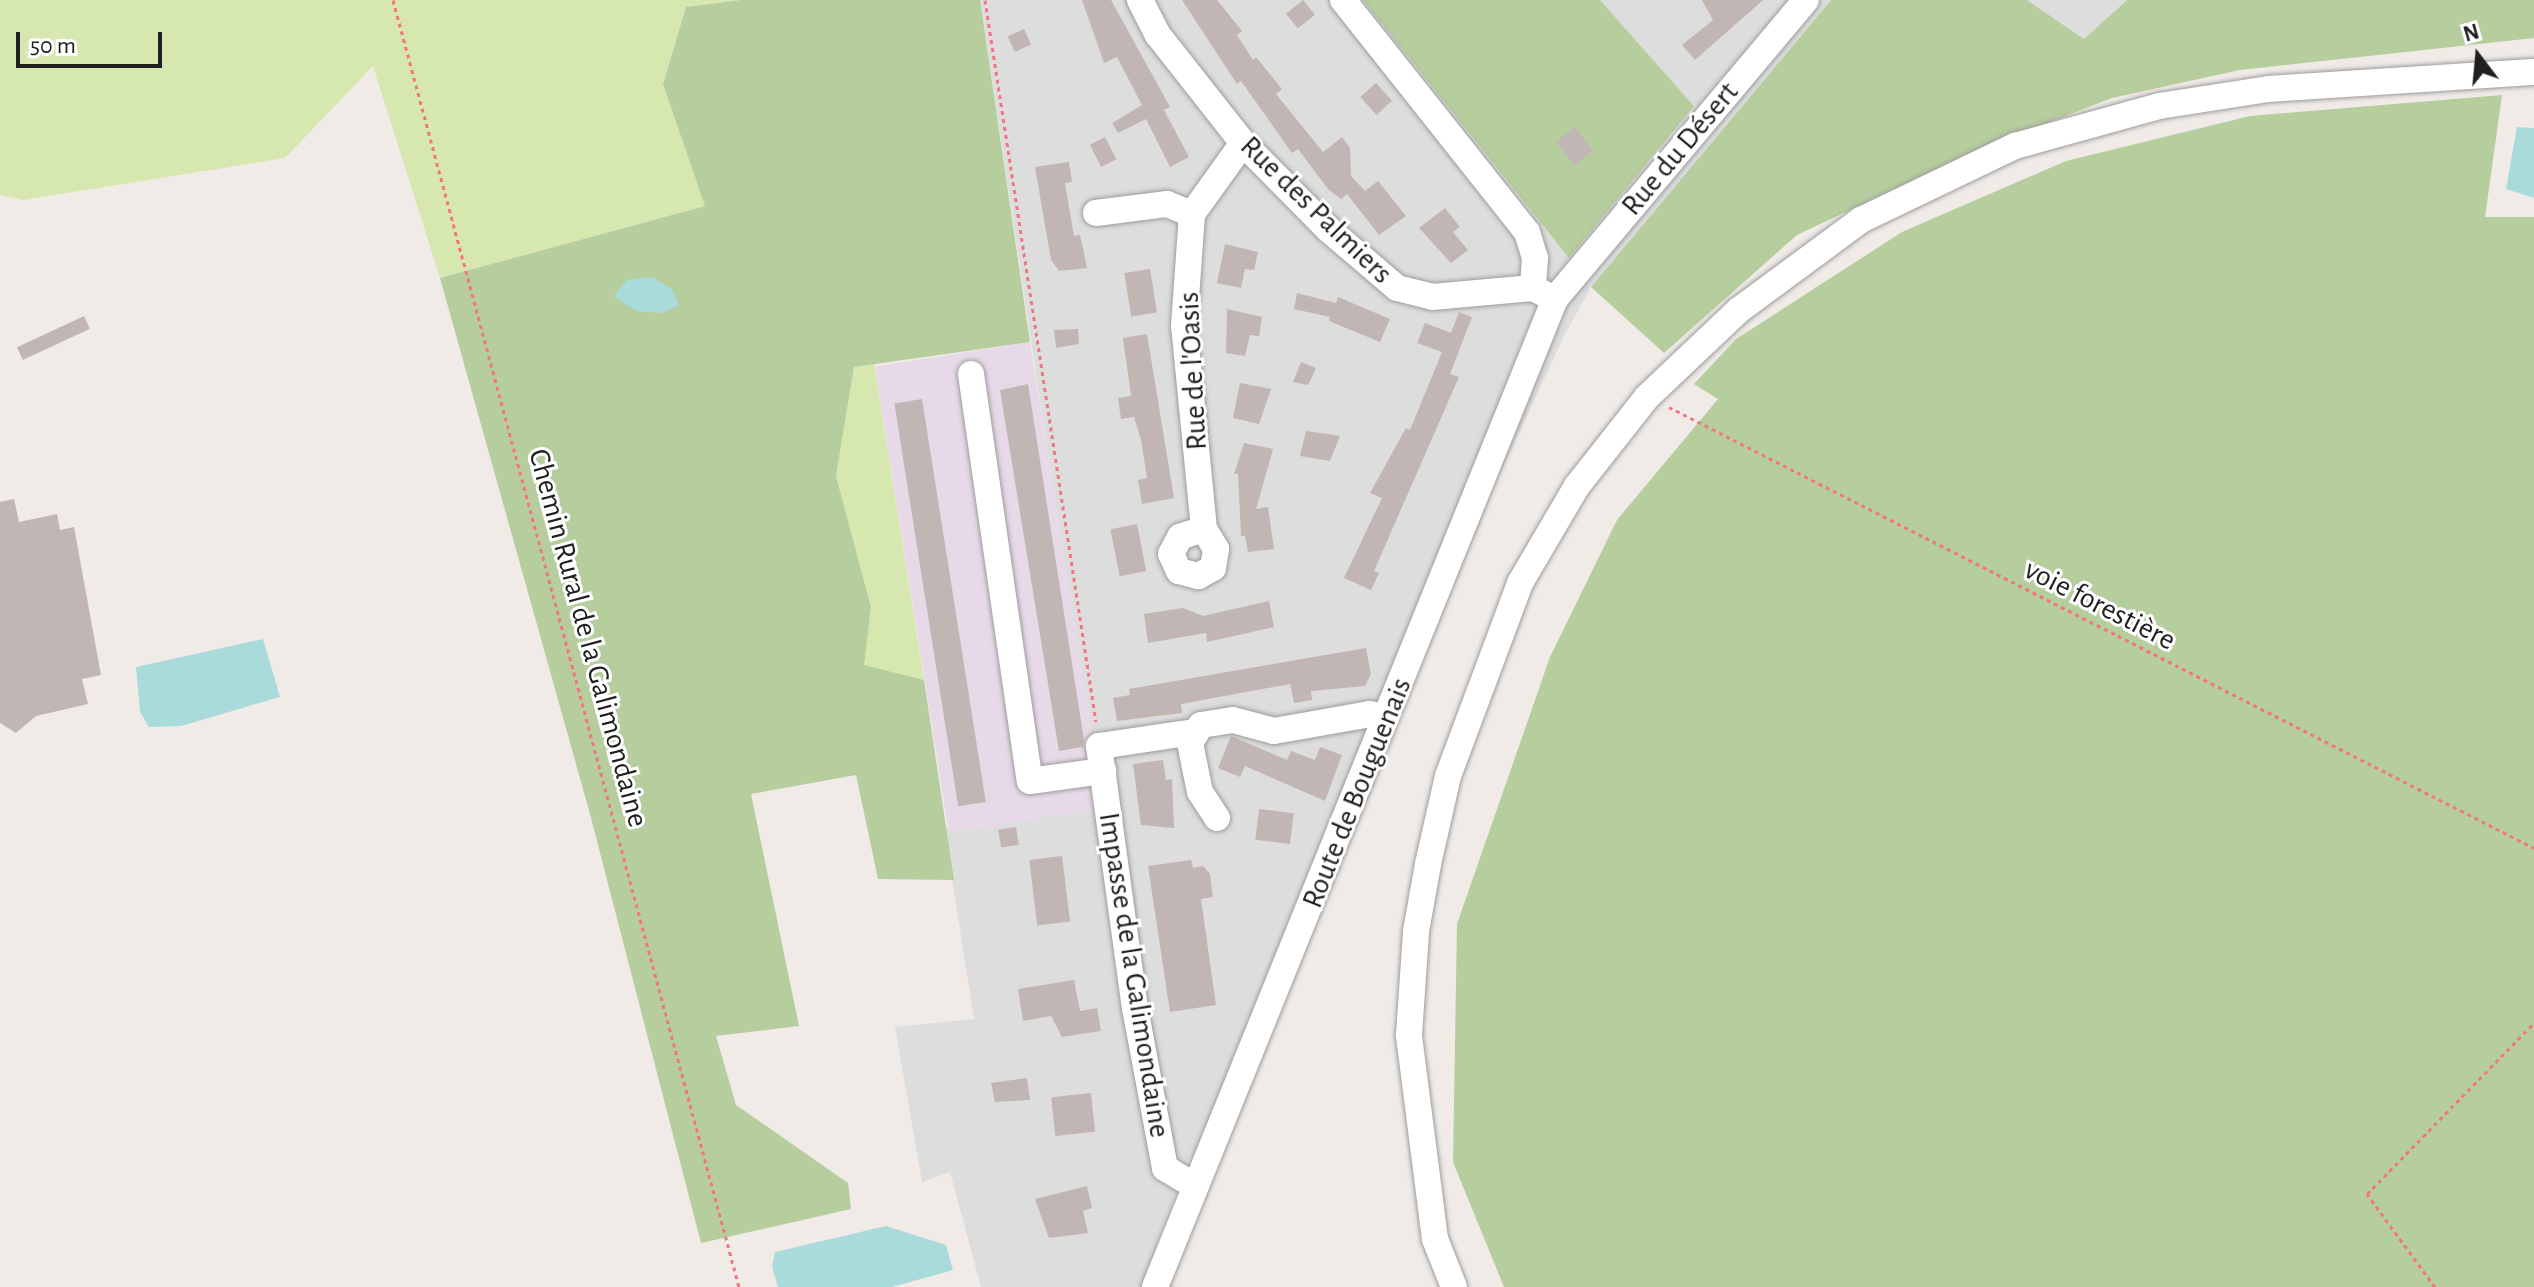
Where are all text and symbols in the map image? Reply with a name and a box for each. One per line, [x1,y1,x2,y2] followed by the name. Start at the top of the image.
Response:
[20,16,166,66] scale bar
[2438,16,2518,96] north arrow
[2461,20,2482,46] text: N
[30,34,76,58] text: 50 m
[1614,75,1746,223] street label: Rue du Désert
[1232,128,1400,292] street label: Rue des Palmiers
[1171,291,1215,451] street label: Rue de l'Oasis
[520,445,656,831] street label: Chemin Rural de la Galimondaine
[2018,552,2182,658] street label: voie forestière
[1294,673,1420,913] street label: Route de Bouguenais
[1091,810,1177,1140] street label: Impasse de la Galimondaine

